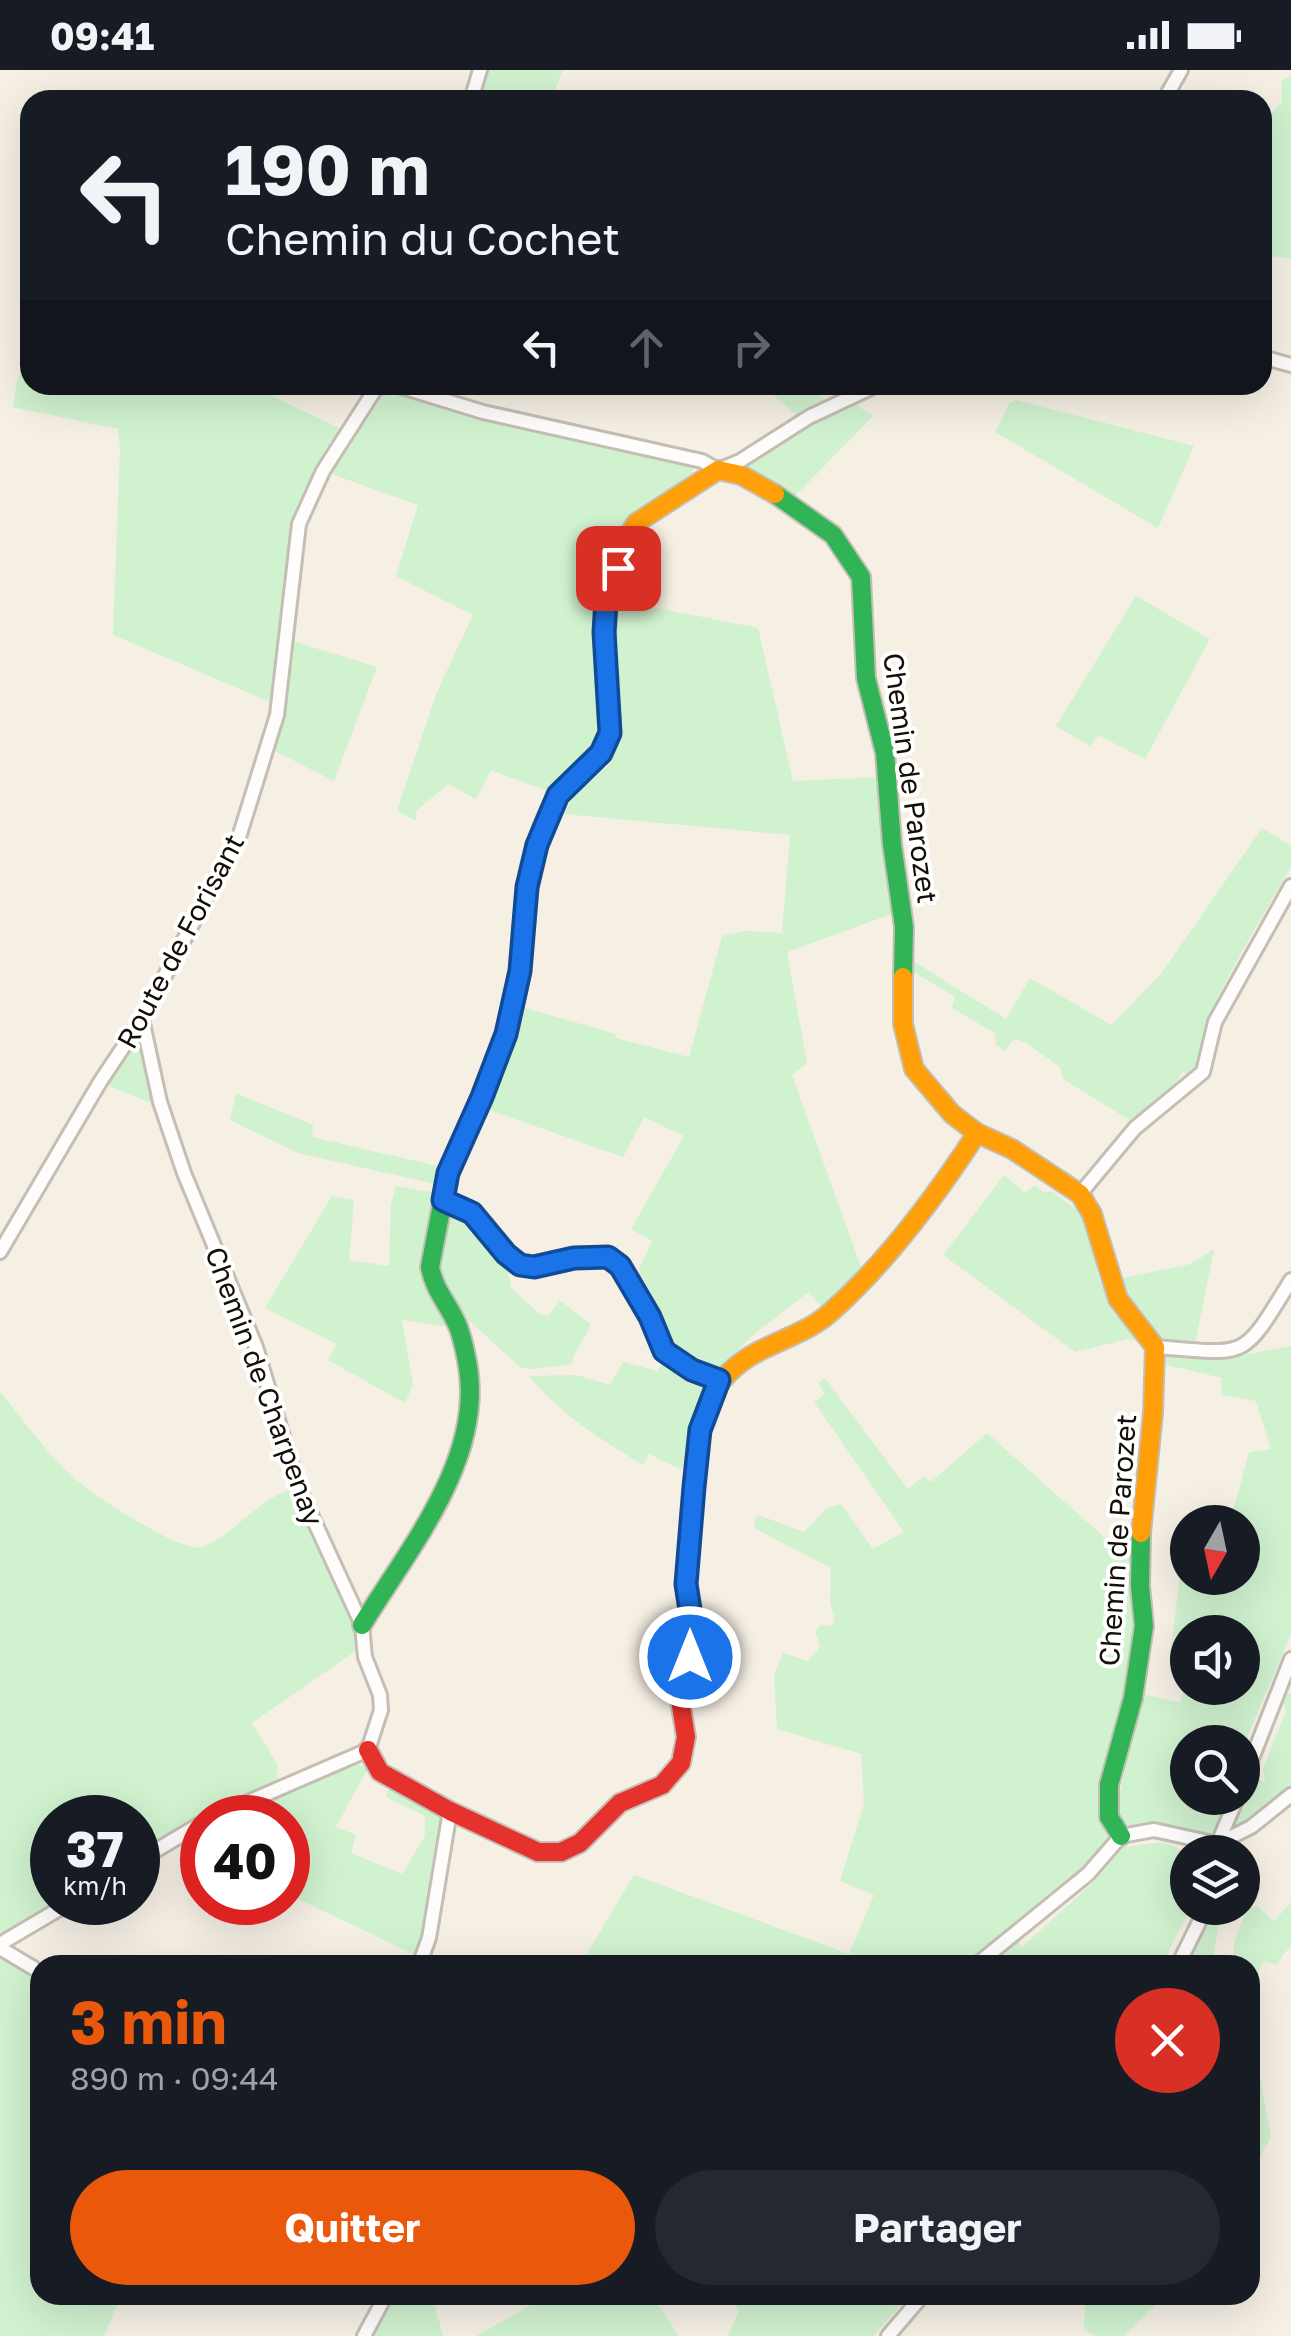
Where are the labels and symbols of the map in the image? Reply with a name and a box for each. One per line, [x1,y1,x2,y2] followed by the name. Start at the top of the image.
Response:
[576,526,661,611] pin
[877,651,945,905] street label: Chemin de Parozet
[110,828,250,1054] street label: Route de Forisant
[199,1242,331,1530] street label: Chemin de Charpenay
[1092,1413,1142,1667] street label: Chemin de Parozet
[1170,1505,1260,1595] north arrow
[638,1605,742,1709] position arrow
[180,1795,310,1925] speed limit sign: 40

